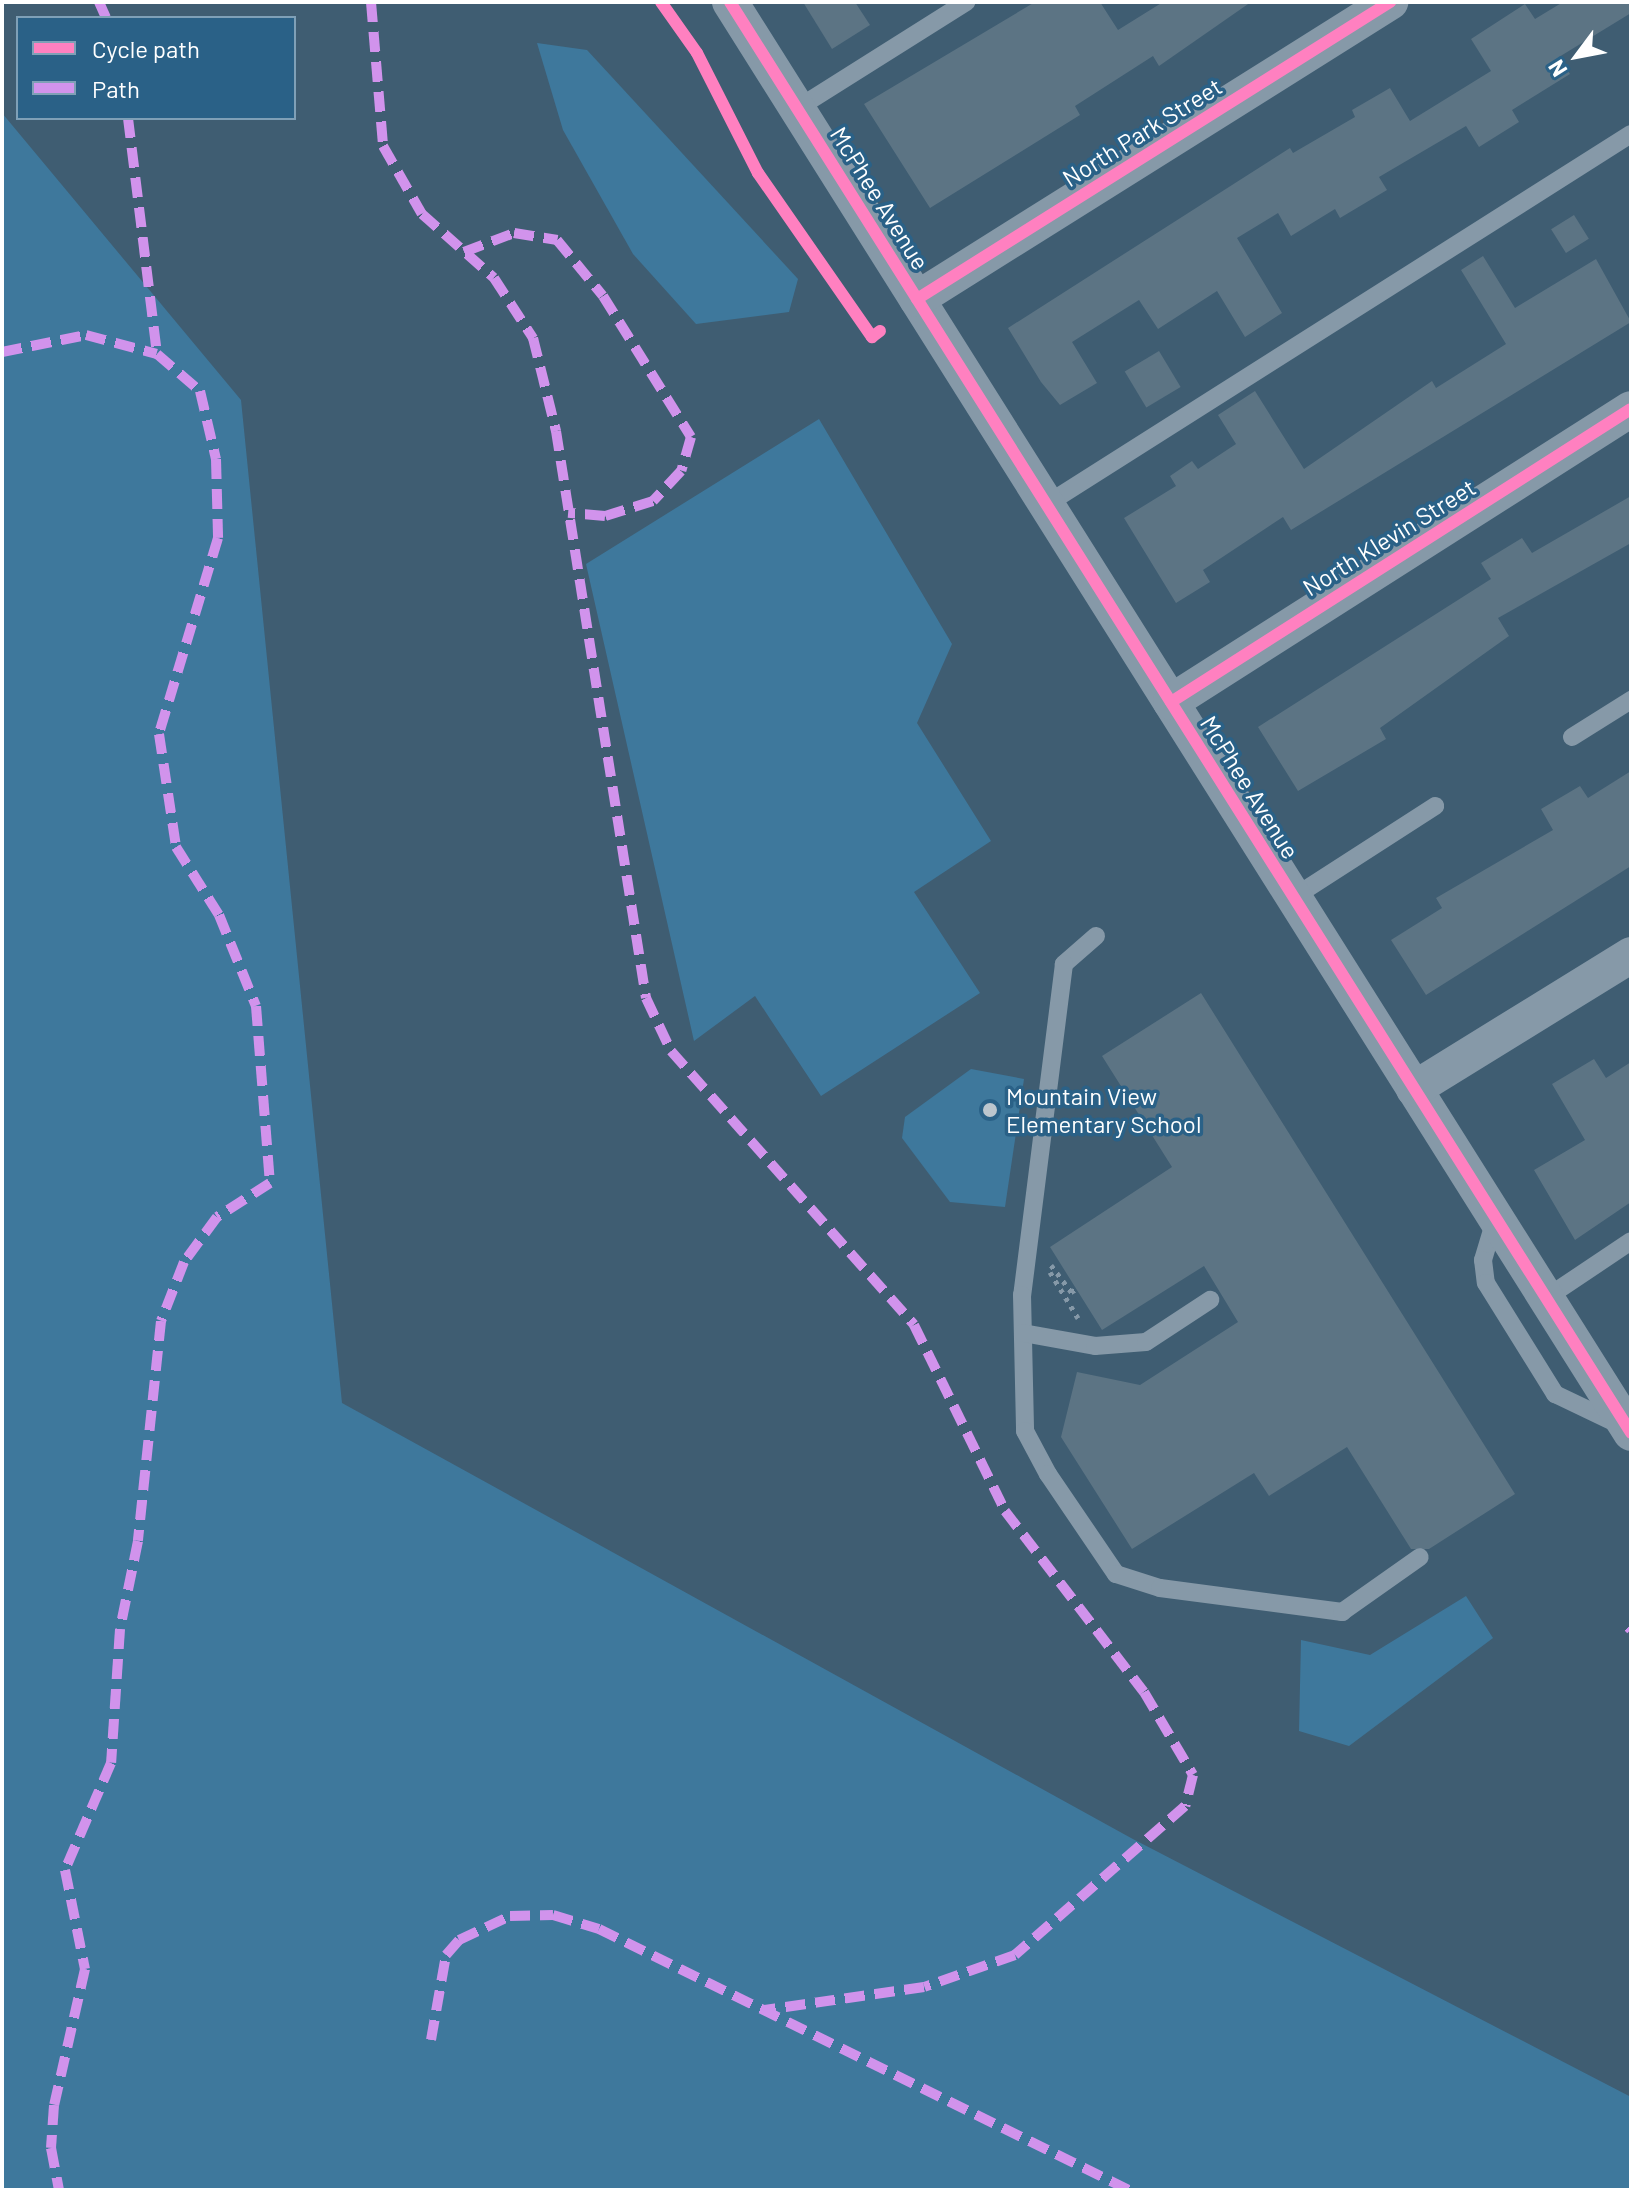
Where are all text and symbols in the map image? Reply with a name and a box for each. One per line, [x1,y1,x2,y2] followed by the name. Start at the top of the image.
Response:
[16,16,296,120] legend
[1537,16,1617,96] north arrow
[92,34,200,63] text: Cycle path
[1542,56,1572,82] text: N
[1057,71,1227,193] street label: North Park Street
[92,74,140,103] text: Path
[825,121,935,275] street label: McPhee Avenue
[1297,472,1481,602] street label: North Klevin Street
[1195,710,1305,864] street label: McPhee Avenue
[1006,1082,1201,1138] place label: Mountain View Elementary School
[981,1101,999,1119] marker: Mountain View Elementary School

